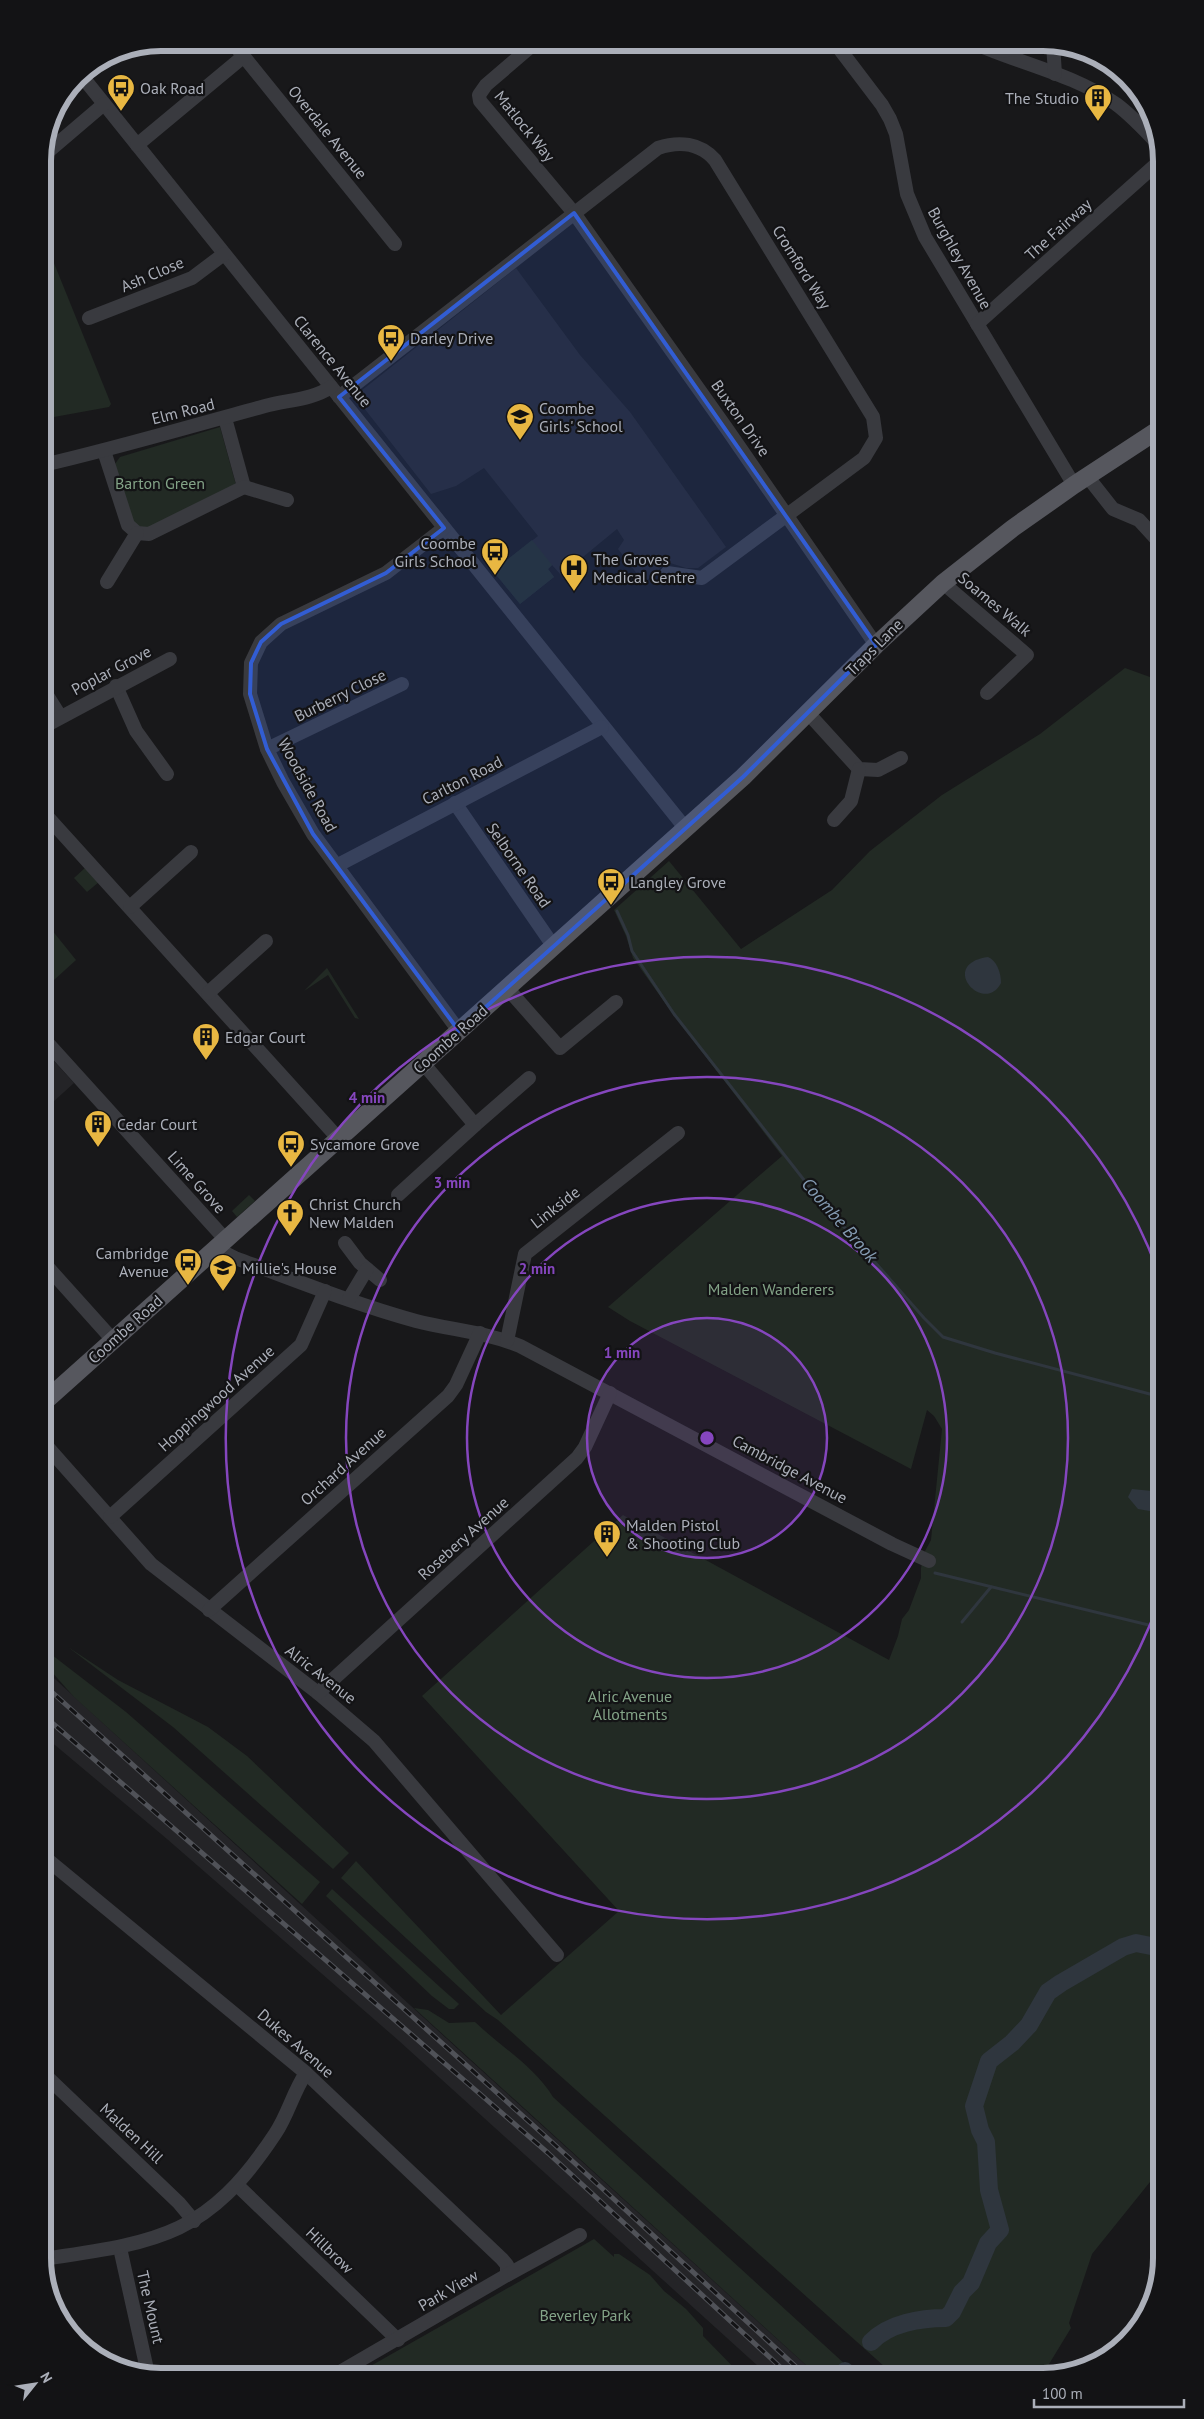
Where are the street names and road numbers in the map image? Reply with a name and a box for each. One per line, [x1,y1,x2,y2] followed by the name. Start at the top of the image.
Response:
[284,81,372,183] street label: Overdale Avenue
[490,86,560,166] street label: Matlock Way
[1020,193,1096,264] street label: The Fairway
[924,203,996,313] street label: Burghley Avenue
[768,221,836,313] street label: Cromford Way
[118,252,186,296] street label: Ash Close
[290,311,376,411] street label: Clarence Avenue
[707,376,775,460] street label: Buxton Drive
[149,394,217,428] street label: Elm Road
[954,568,1036,641] street label: Soames Walk
[841,614,907,680] street label: Traps Lane
[68,641,154,699] street label: Poplar Grove
[291,664,389,726] street label: Burberry Close
[274,735,342,835] street label: Woodside Road
[418,751,506,809] street label: Carlton Road
[482,819,556,911] street label: Selborne Road
[409,1000,491,1078] street label: Coombe Road
[164,1147,230,1217] street label: Lime Grove
[526,1182,584,1232] street label: Linkside
[84,1290,166,1368] street label: Coombe Road
[154,1341,278,1455] street label: Hoppingwood Avenue
[296,1422,390,1510] street label: Orchard Avenue
[729,1430,851,1508] street label: Cambridge Avenue
[414,1492,512,1584] street label: Rosebery Avenue
[282,1640,360,1708] street label: Alric Avenue
[254,2004,338,2082] street label: Dukes Avenue
[96,2099,168,2168] street label: Malden Hill
[302,2222,358,2278] street label: Hillbrow
[414,2265,482,2315] street label: Park View
[133,2269,169,2346] street label: The Mount

